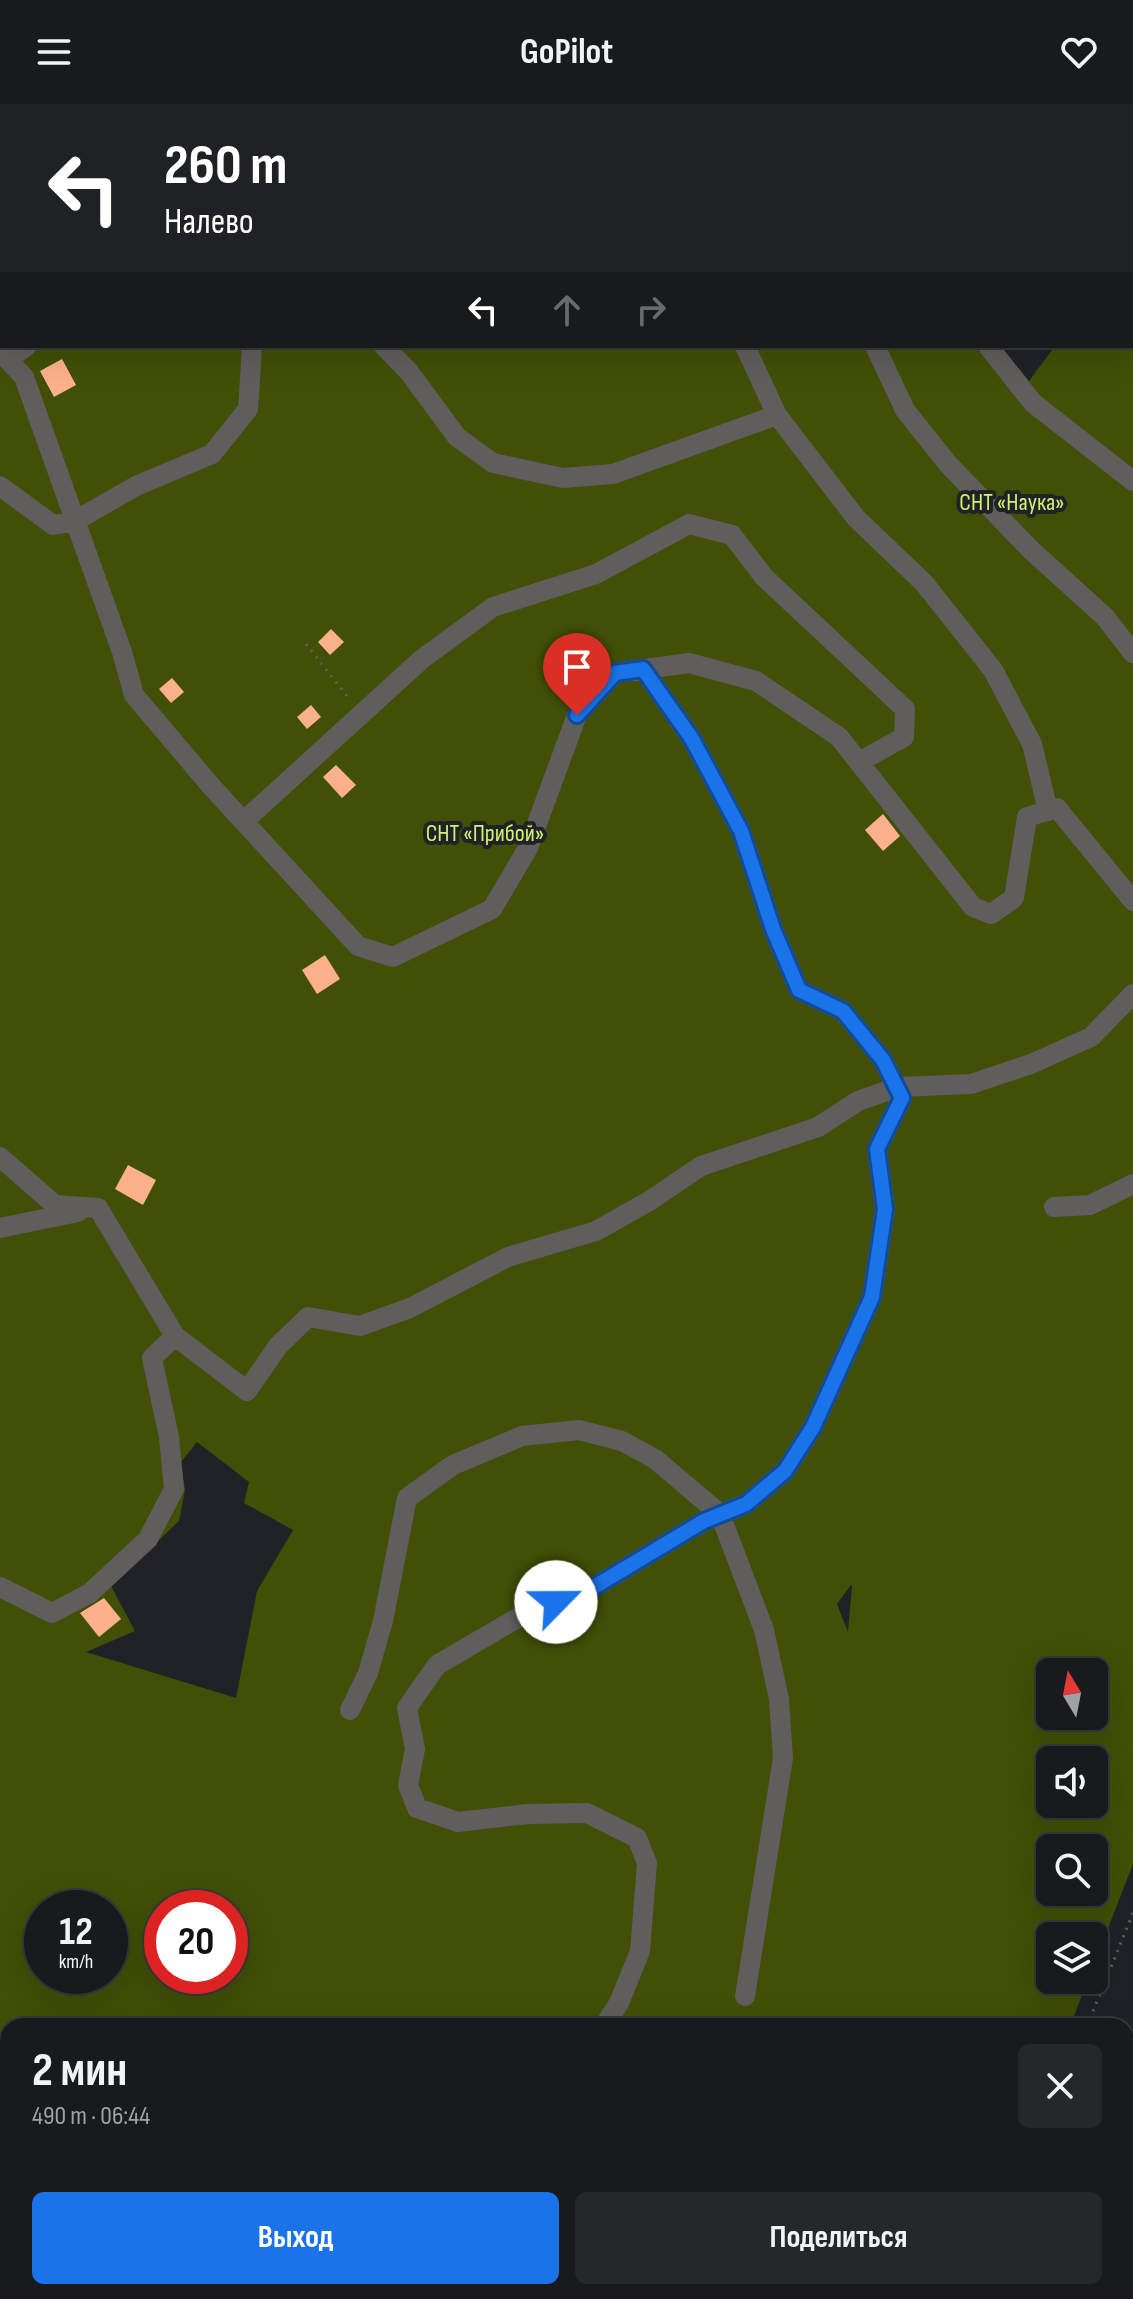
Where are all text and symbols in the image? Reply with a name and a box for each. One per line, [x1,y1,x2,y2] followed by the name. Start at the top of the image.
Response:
[32,30,76,74] icon: menu
[1057,30,1101,74] icon: heart
[520,31,613,74] text: GoPilot
[164,133,287,200] text: 260 m
[32,136,136,240] icon: left
[164,201,254,244] text: Налево
[461,288,505,332] icon: left
[545,288,589,332] icon: ahead
[629,288,673,332] icon: right
[959,488,1065,517] park label: СНТ «Наука»
[543,633,611,715] pin
[555,645,599,689] icon: arrive
[426,819,544,848] park label: СНТ «Прибой»
[514,1560,598,1644] position arrow
[1036,1658,1108,1730] north arrow
[1036,1658,1108,1994] map controls
[1036,1746,1108,1818] button: sound
[1036,1834,1108,1906] button: search
[144,1890,248,1994] speed limit sign: 20
[59,1908,93,1956] text: 12
[1036,1922,1108,1994] button: layers
[59,1950,93,1974] text: km/h
[32,2042,127,2099] text: 2 мин
[1018,2044,1102,2128] button: close
[32,2101,150,2132] text: 490 m · 06:44
[32,2192,559,2284] button: Выход
[575,2192,1102,2284] button: Поделиться

